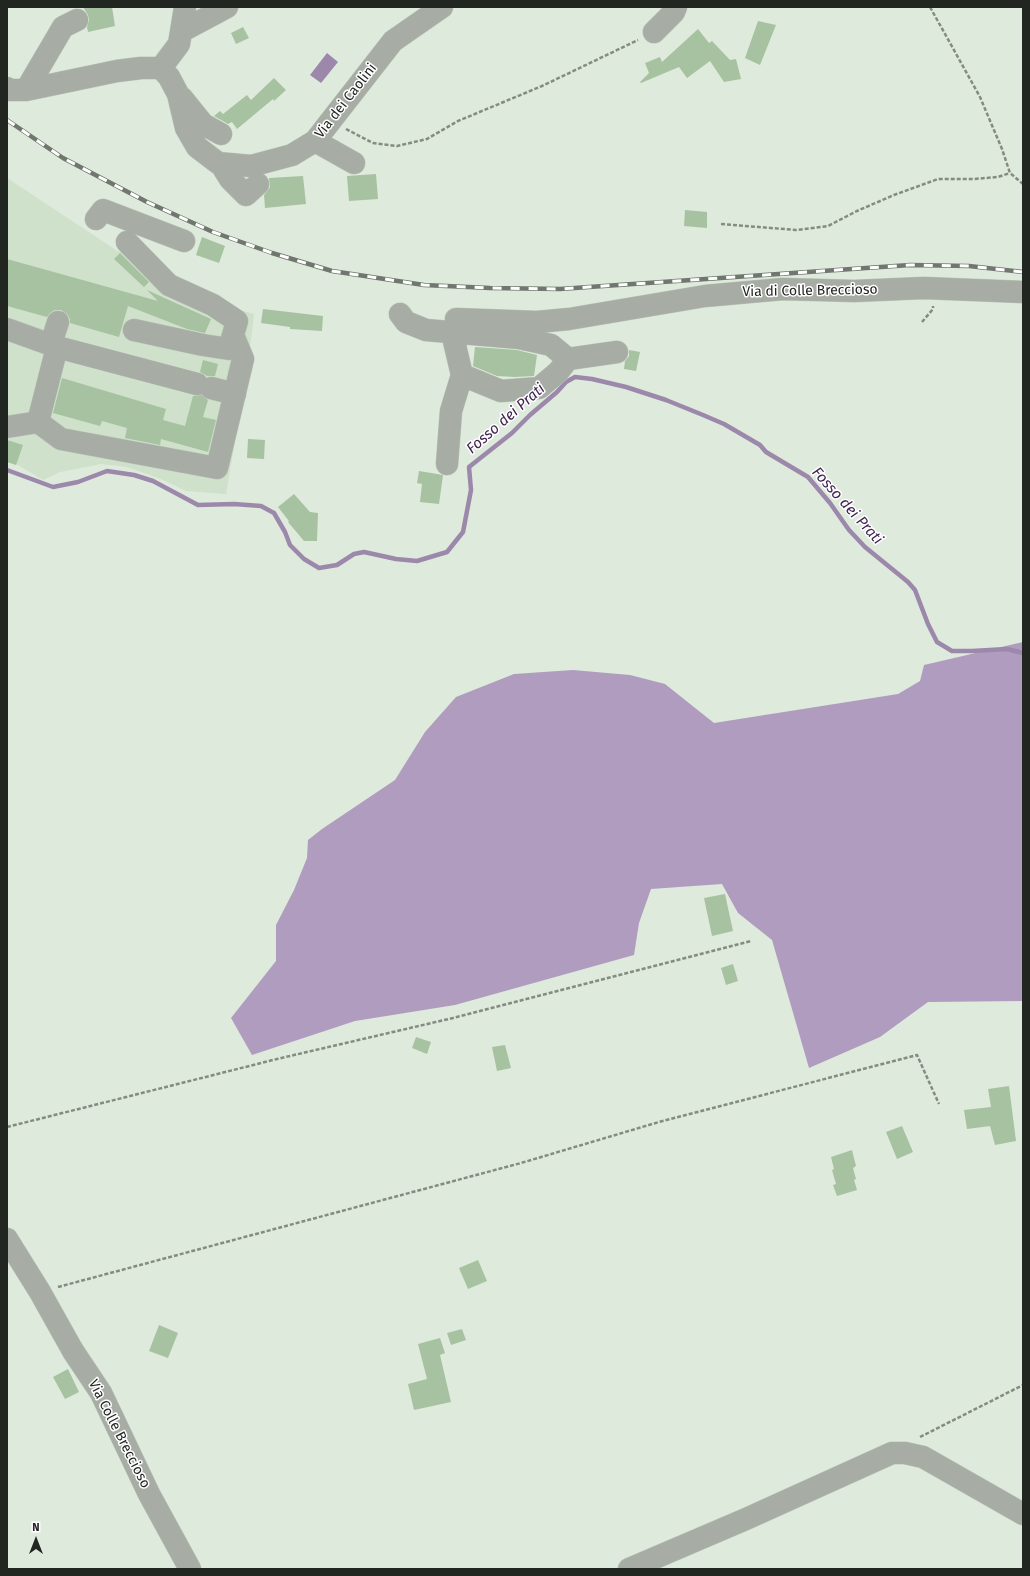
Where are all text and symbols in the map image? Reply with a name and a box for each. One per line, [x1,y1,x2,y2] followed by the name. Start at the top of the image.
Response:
[312,60,380,142] street label: Via dei Caolini
[742,281,878,301] street label: Via di Colle Breccioso
[463,380,549,458] water label: Fosso dei Prati
[808,464,886,548] water label: Fosso dei Prati
[84,1377,154,1491] street label: Via Colle Breccioso
[16,1520,56,1560] north arrow
[32,1521,40,1534] text: N

